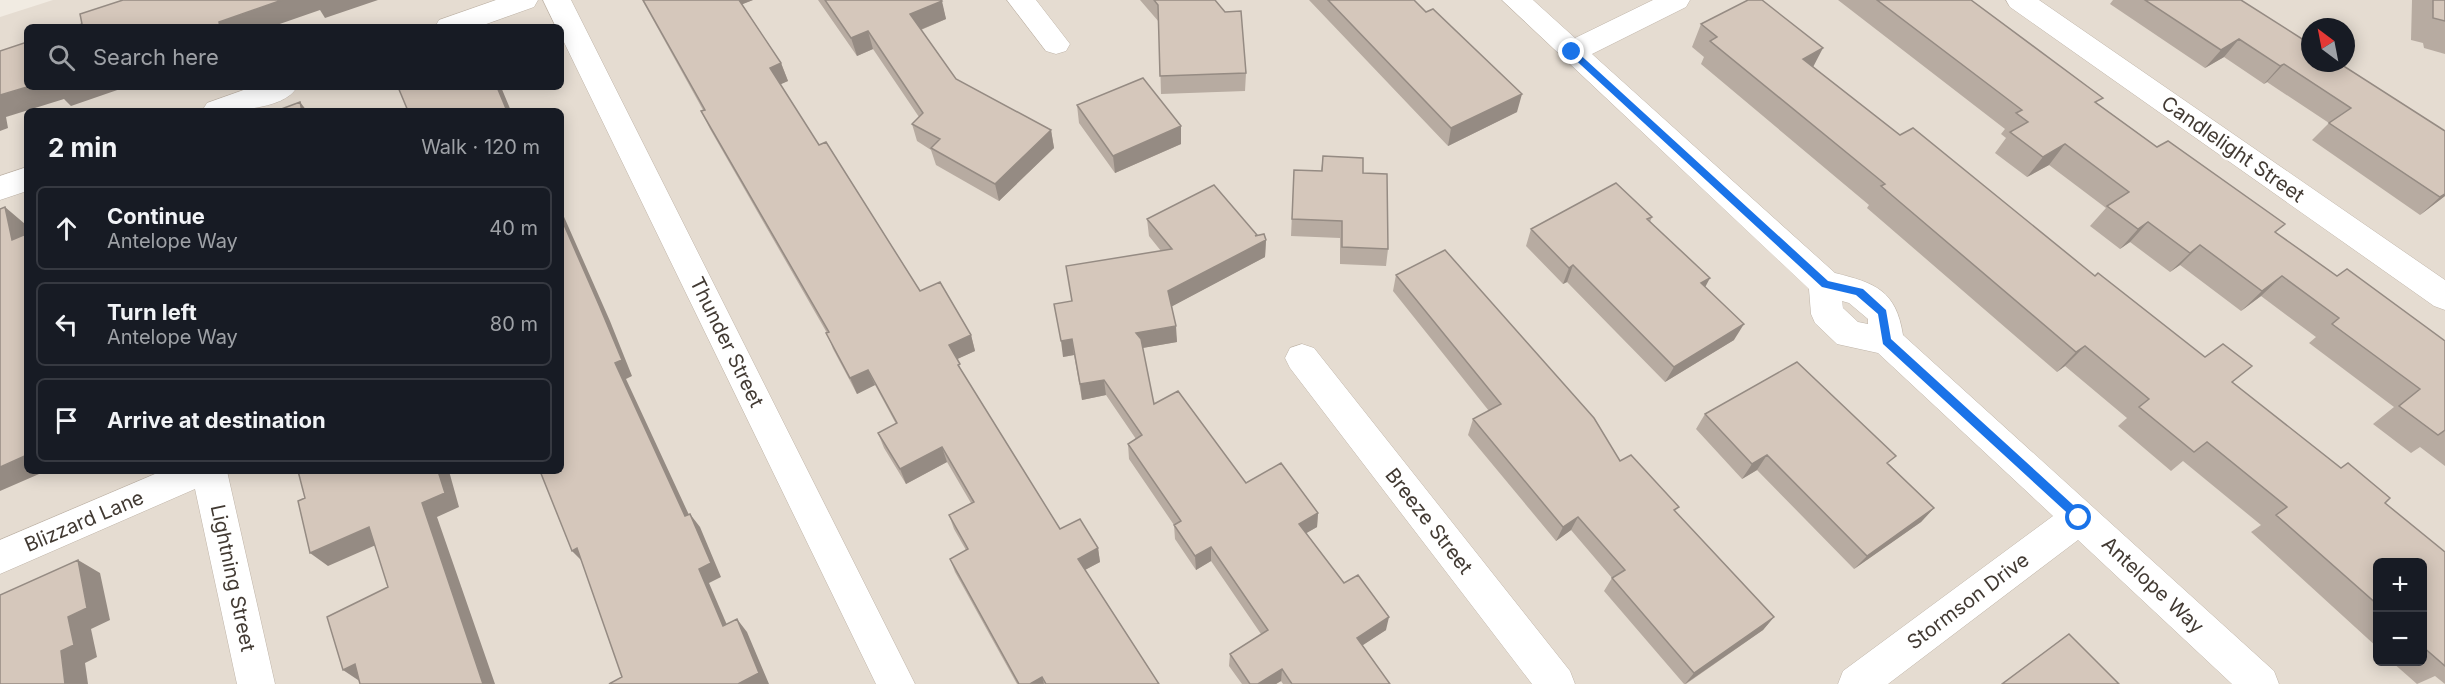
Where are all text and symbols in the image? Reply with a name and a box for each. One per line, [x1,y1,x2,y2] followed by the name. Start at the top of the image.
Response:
[2301,18,2355,72] north arrow
[24,24,564,90] search box
[1558,38,1584,64] route end
[45,41,78,74] icon: search
[93,44,219,70] text: Search here
[2157,91,2309,207] street label: Candlelight Street
[48,132,118,163] text: 2 min
[421,135,540,159] text: Walk · 120 m
[107,203,205,229] text: Continue
[50,212,83,245] icon: ahead
[489,216,538,240] text: 40 m
[107,229,238,253] text: Antelope Way
[685,273,769,411] street label: Thunder Street
[107,299,197,325] text: Turn left
[50,308,83,341] icon: left
[490,312,538,336] text: 80 m
[107,325,238,349] text: Antelope Way
[50,404,83,437] icon: arrive
[107,407,326,433] text: Arrive at destination
[1380,463,1478,579] street label: Breeze Street
[21,485,147,557] street label: Blizzard Lane
[206,502,260,654] street label: Lightning Street
[2065,504,2091,530] route start
[2097,532,2209,638] street label: Antelope Way
[1902,547,2034,655] street label: Stormson Drive
[2373,558,2427,666] map controls
[2373,558,2427,612] button: +
[2373,612,2427,666] button: −

